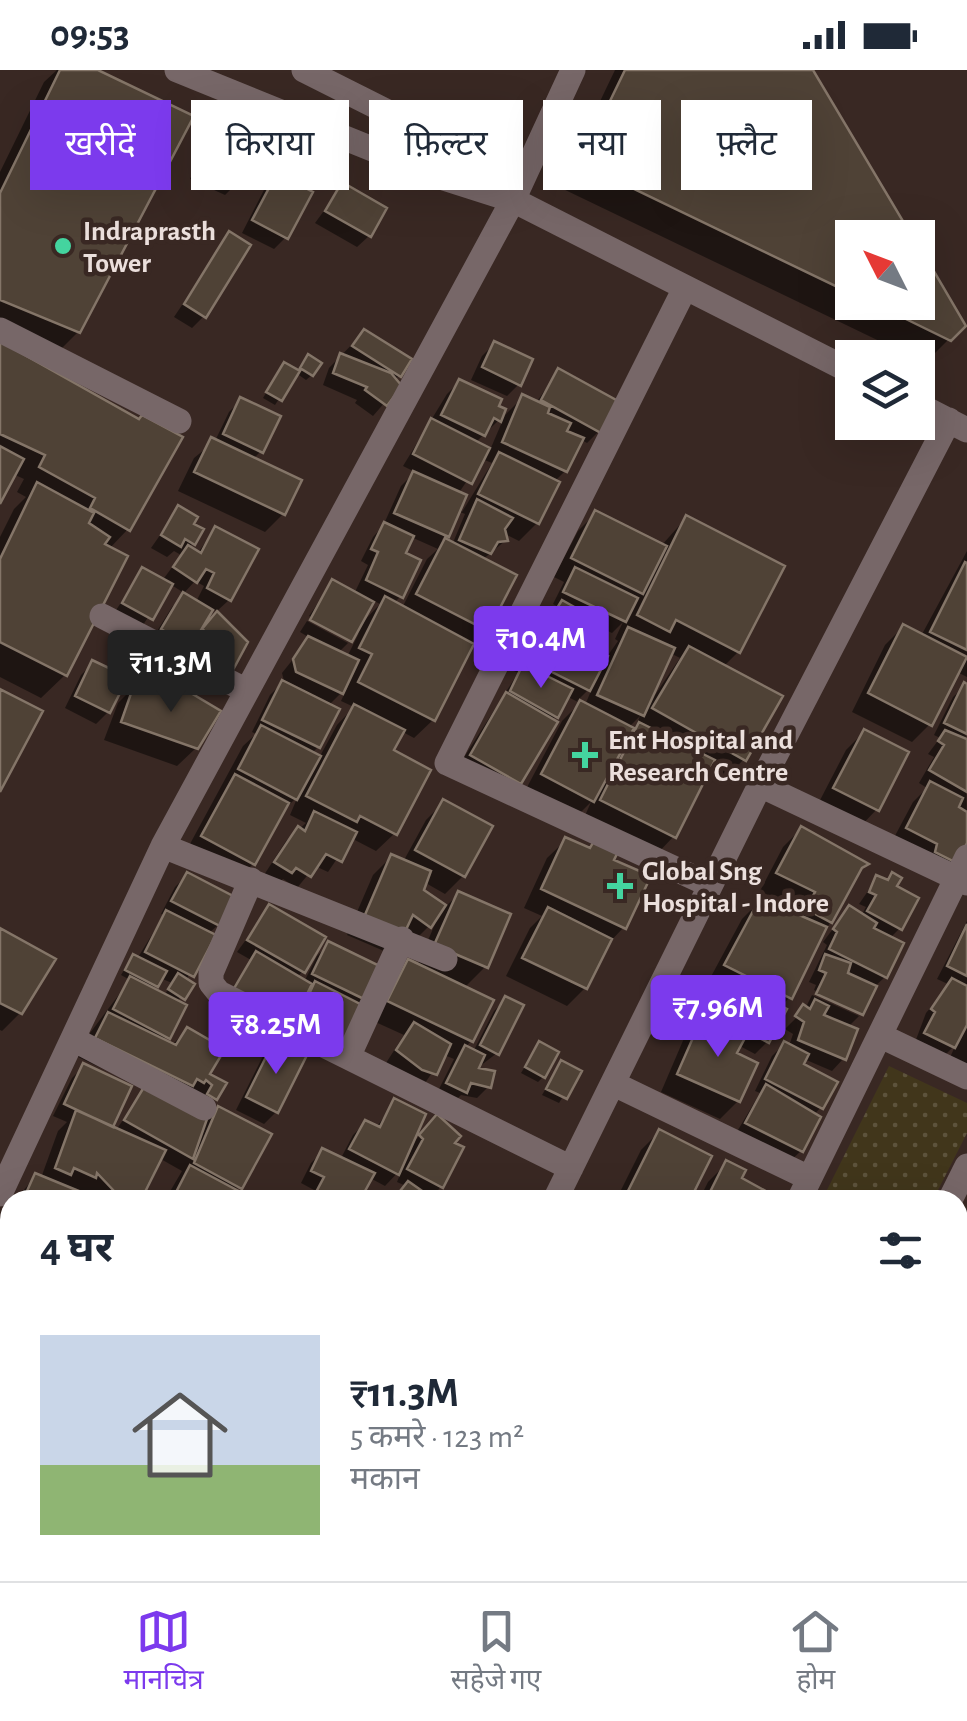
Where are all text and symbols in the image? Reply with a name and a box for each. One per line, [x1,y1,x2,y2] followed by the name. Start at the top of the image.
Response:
[50,16,130,54] text: 09:53
[30,100,171,190] chip: खरीदें
[191,100,349,190] chip: किराया
[369,100,523,190] chip: फ़िल्टर
[543,100,661,190] chip: नया
[681,100,812,190] chip: फ़्लैट
[83,218,216,278] place label: Indraprasth Tower
[835,220,935,320] north arrow
[835,220,935,440] map controls
[52,235,74,257] marker: Indraprasth Tower
[835,340,935,440] button: layers
[460,606,622,691] pin: ₹10.4M
[496,622,586,654] text: ₹10.4M
[90,630,252,715] pin: ₹11.3M
[129,646,213,678] text: ₹11.3M
[608,727,793,787] place label: Ent Hospital and Research Centre
[572,742,598,768] marker: Ent Hospital and Research Centre
[642,858,829,918] place label: Global Sng Hospital - Indore
[607,873,633,899] marker: Global Sng Hospital - Indore
[637,975,799,1060] pin: ₹7.96M
[673,991,763,1023] text: ₹7.96M
[195,992,357,1077] pin: ₹8.25M
[231,1008,321,1040] text: ₹8.25M
[873,1223,928,1278] icon: filters
[40,1227,113,1269] text: 4 घर
[350,1372,459,1414] text: ₹11.3M
[120,1375,240,1495] icon: home
[350,1421,524,1453] text: 5 कमरे · 123 m²
[350,1463,420,1495] text: मकान
[124,1604,204,1700] tab: मानचित्र
[451,1604,541,1700] tab: सहेजे गए
[788,1604,843,1700] tab: होम

